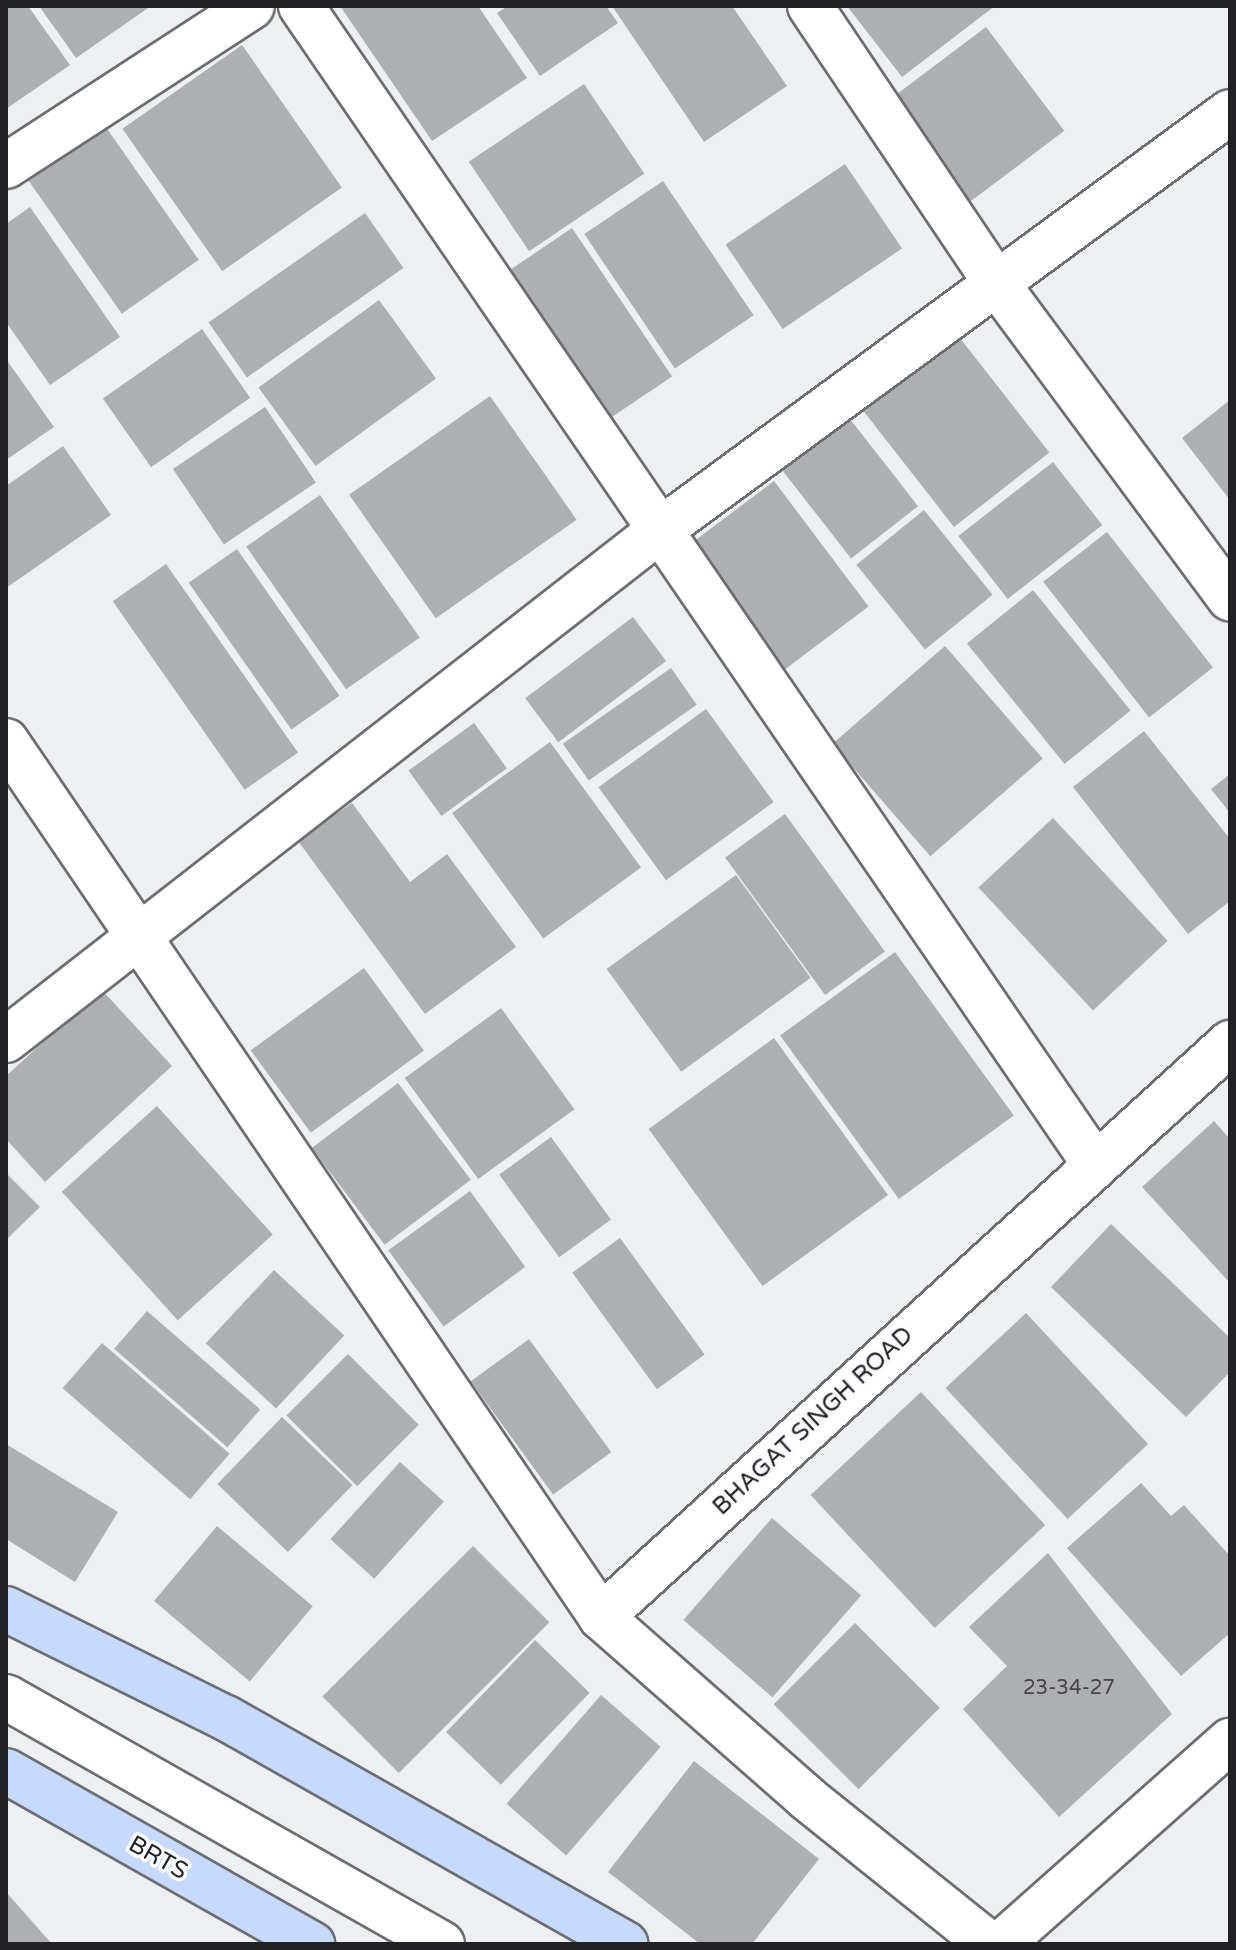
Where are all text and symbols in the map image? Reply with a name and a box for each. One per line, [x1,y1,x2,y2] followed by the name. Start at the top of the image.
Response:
[707,1321,919,1521] street label: BHAGAT SINGH ROAD
[1023,1676,1115,1700] house number: 23-34-27
[123,1830,193,1886] street label: BRTS

